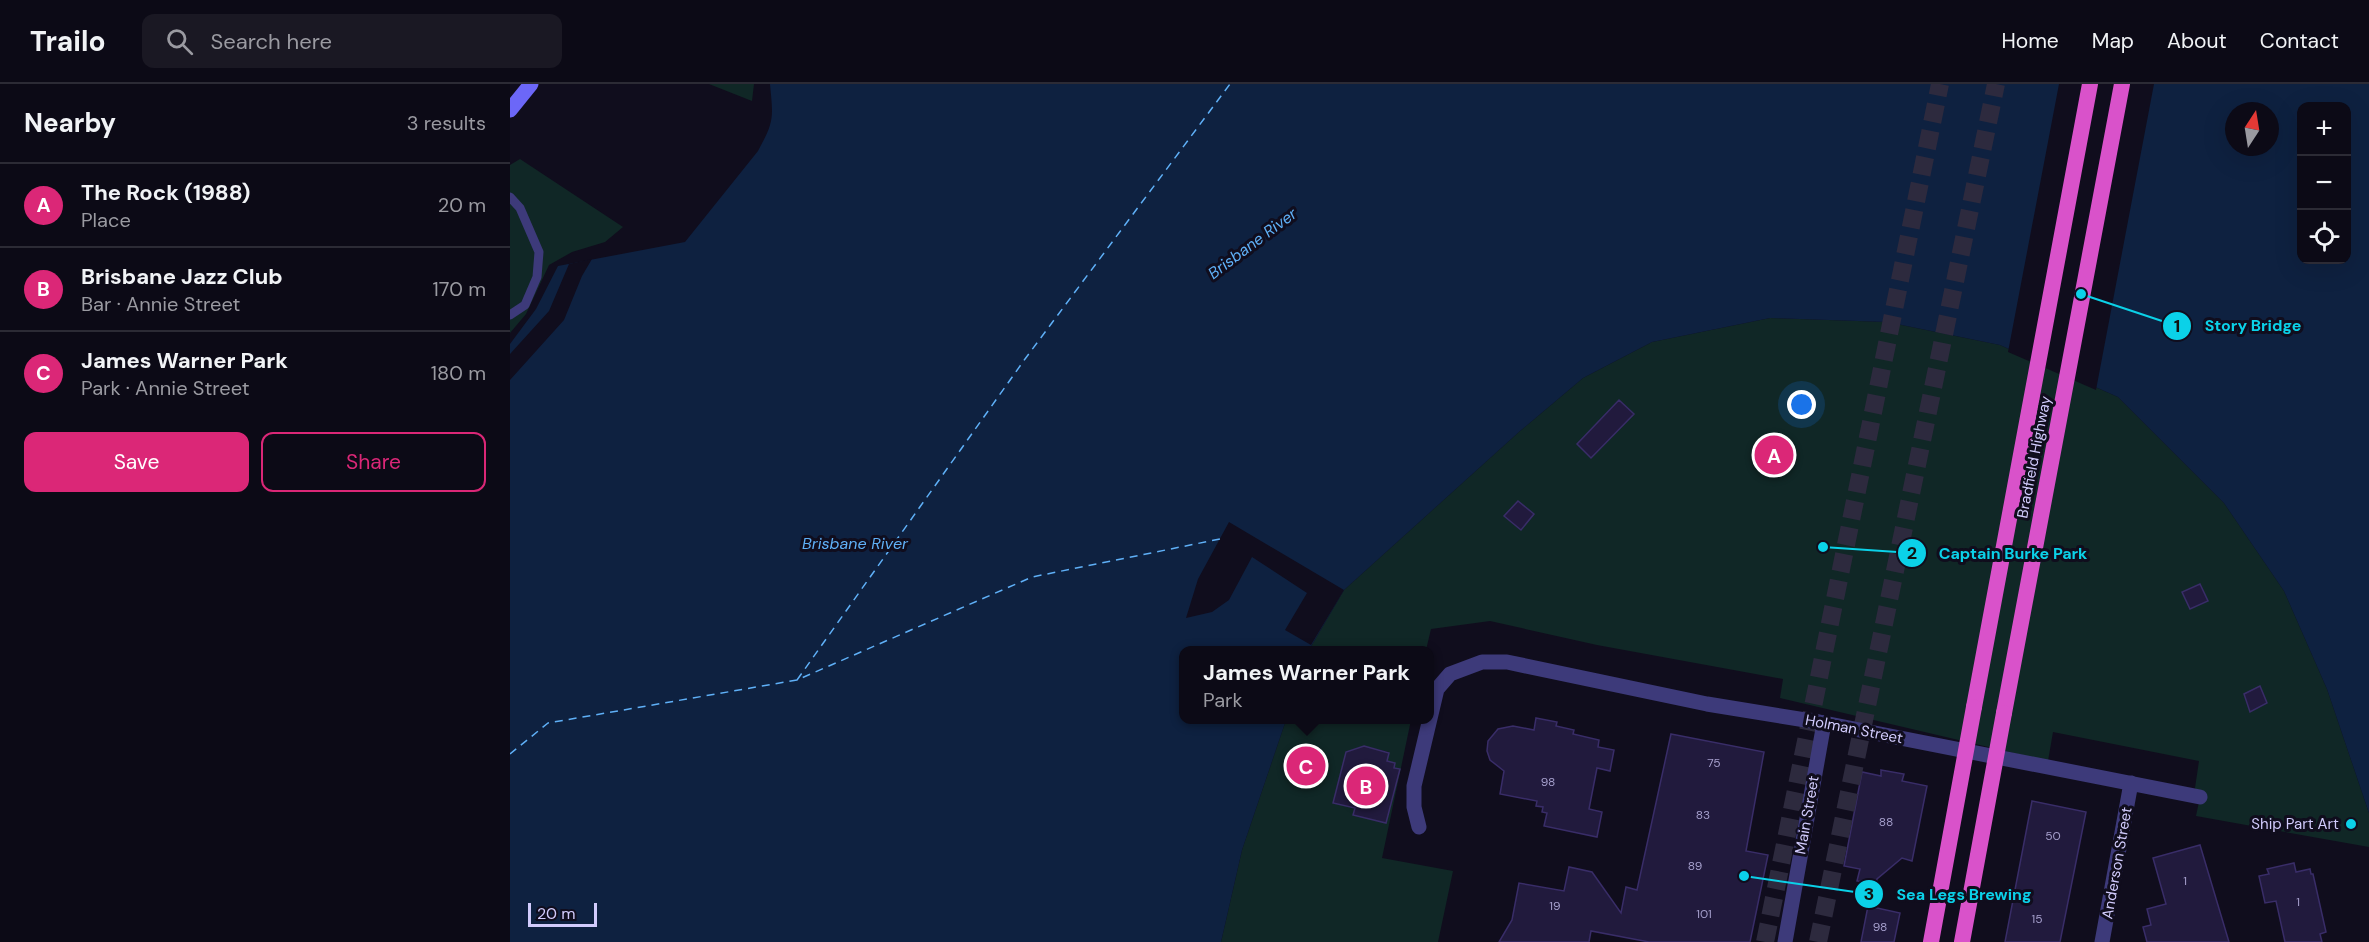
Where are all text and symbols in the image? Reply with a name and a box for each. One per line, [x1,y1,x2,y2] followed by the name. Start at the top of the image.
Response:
[142,14,562,68] search box
[30,23,106,60] text: Trailo
[163,25,196,58] icon: search
[211,27,332,56] text: Search here
[2001,27,2059,55] text: Home
[2092,27,2134,55] text: Map
[2167,27,2227,55] text: About
[2260,27,2339,55] text: Contact
[2225,102,2279,156] north arrow
[2297,102,2351,264] map controls
[2297,102,2351,156] button: +
[24,106,116,140] text: Nearby
[407,110,486,136] text: 3 results
[2297,156,2351,210] button: −
[81,178,251,207] text: The Rock (1988)
[36,192,51,218] text: A
[438,192,486,218] text: 20 m
[1204,203,1302,284] water label: Brisbane River
[81,207,131,233] text: Place
[2297,210,2351,264] button: locate
[81,262,283,291] text: Brisbane Jazz Club
[37,276,50,302] text: B
[433,276,486,302] text: 170 m
[81,291,240,317] text: Bar · Annie Street
[2162,309,2313,343] callout: Story Bridge
[2174,314,2180,338] text: 1
[2205,315,2301,336] text: Story Bridge
[81,346,288,375] text: James Warner Park
[36,360,51,386] text: C
[431,360,486,386] text: 180 m
[81,375,250,401] text: Park · Annie Street
[1787,390,1816,419] your location
[2012,394,2056,520] street label: Bradfield Highway
[24,432,249,492] button: Save
[261,432,486,492] button: Share
[1754,432,1794,478] pin: A
[802,533,909,554] water label: Brisbane River
[1897,536,2099,570] callout: Captain Burke Park
[1907,541,1917,565] text: 2
[1939,543,2088,564] text: Captain Burke Park
[1179,646,1434,724] popup
[1203,658,1410,687] text: James Warner Park
[1203,687,1243,713] text: Park
[1803,710,1905,748] street label: Holman Street
[1286,744,1326,788] pin: C
[1707,755,1721,771] house number: 75
[1346,764,1386,808] pin: B
[1541,774,1555,790] house number: 98
[1790,774,1824,856] street label: Main Street
[2097,805,2137,921] street label: Anderson Street
[1696,807,1710,823] house number: 83
[1879,814,1893,830] house number: 88
[2251,814,2339,834] place label: Ship Part Art
[2344,817,2358,831] marker: Ship Part Art
[2045,828,2061,844] house number: 50
[1688,858,1702,874] house number: 89
[2183,873,2187,889] house number: 1
[1854,877,2043,911] callout: Sea Legs Brewing
[1864,882,1874,906] text: 3
[1896,884,2032,905] text: Sea Legs Brewing
[2296,894,2300,910] house number: 1
[1549,898,1561,914] house number: 19
[528,900,597,928] scale bar
[537,903,576,924] text: 20 m
[1696,906,1712,922] house number: 101
[2031,911,2043,927] house number: 15
[1873,919,1887,935] house number: 98

